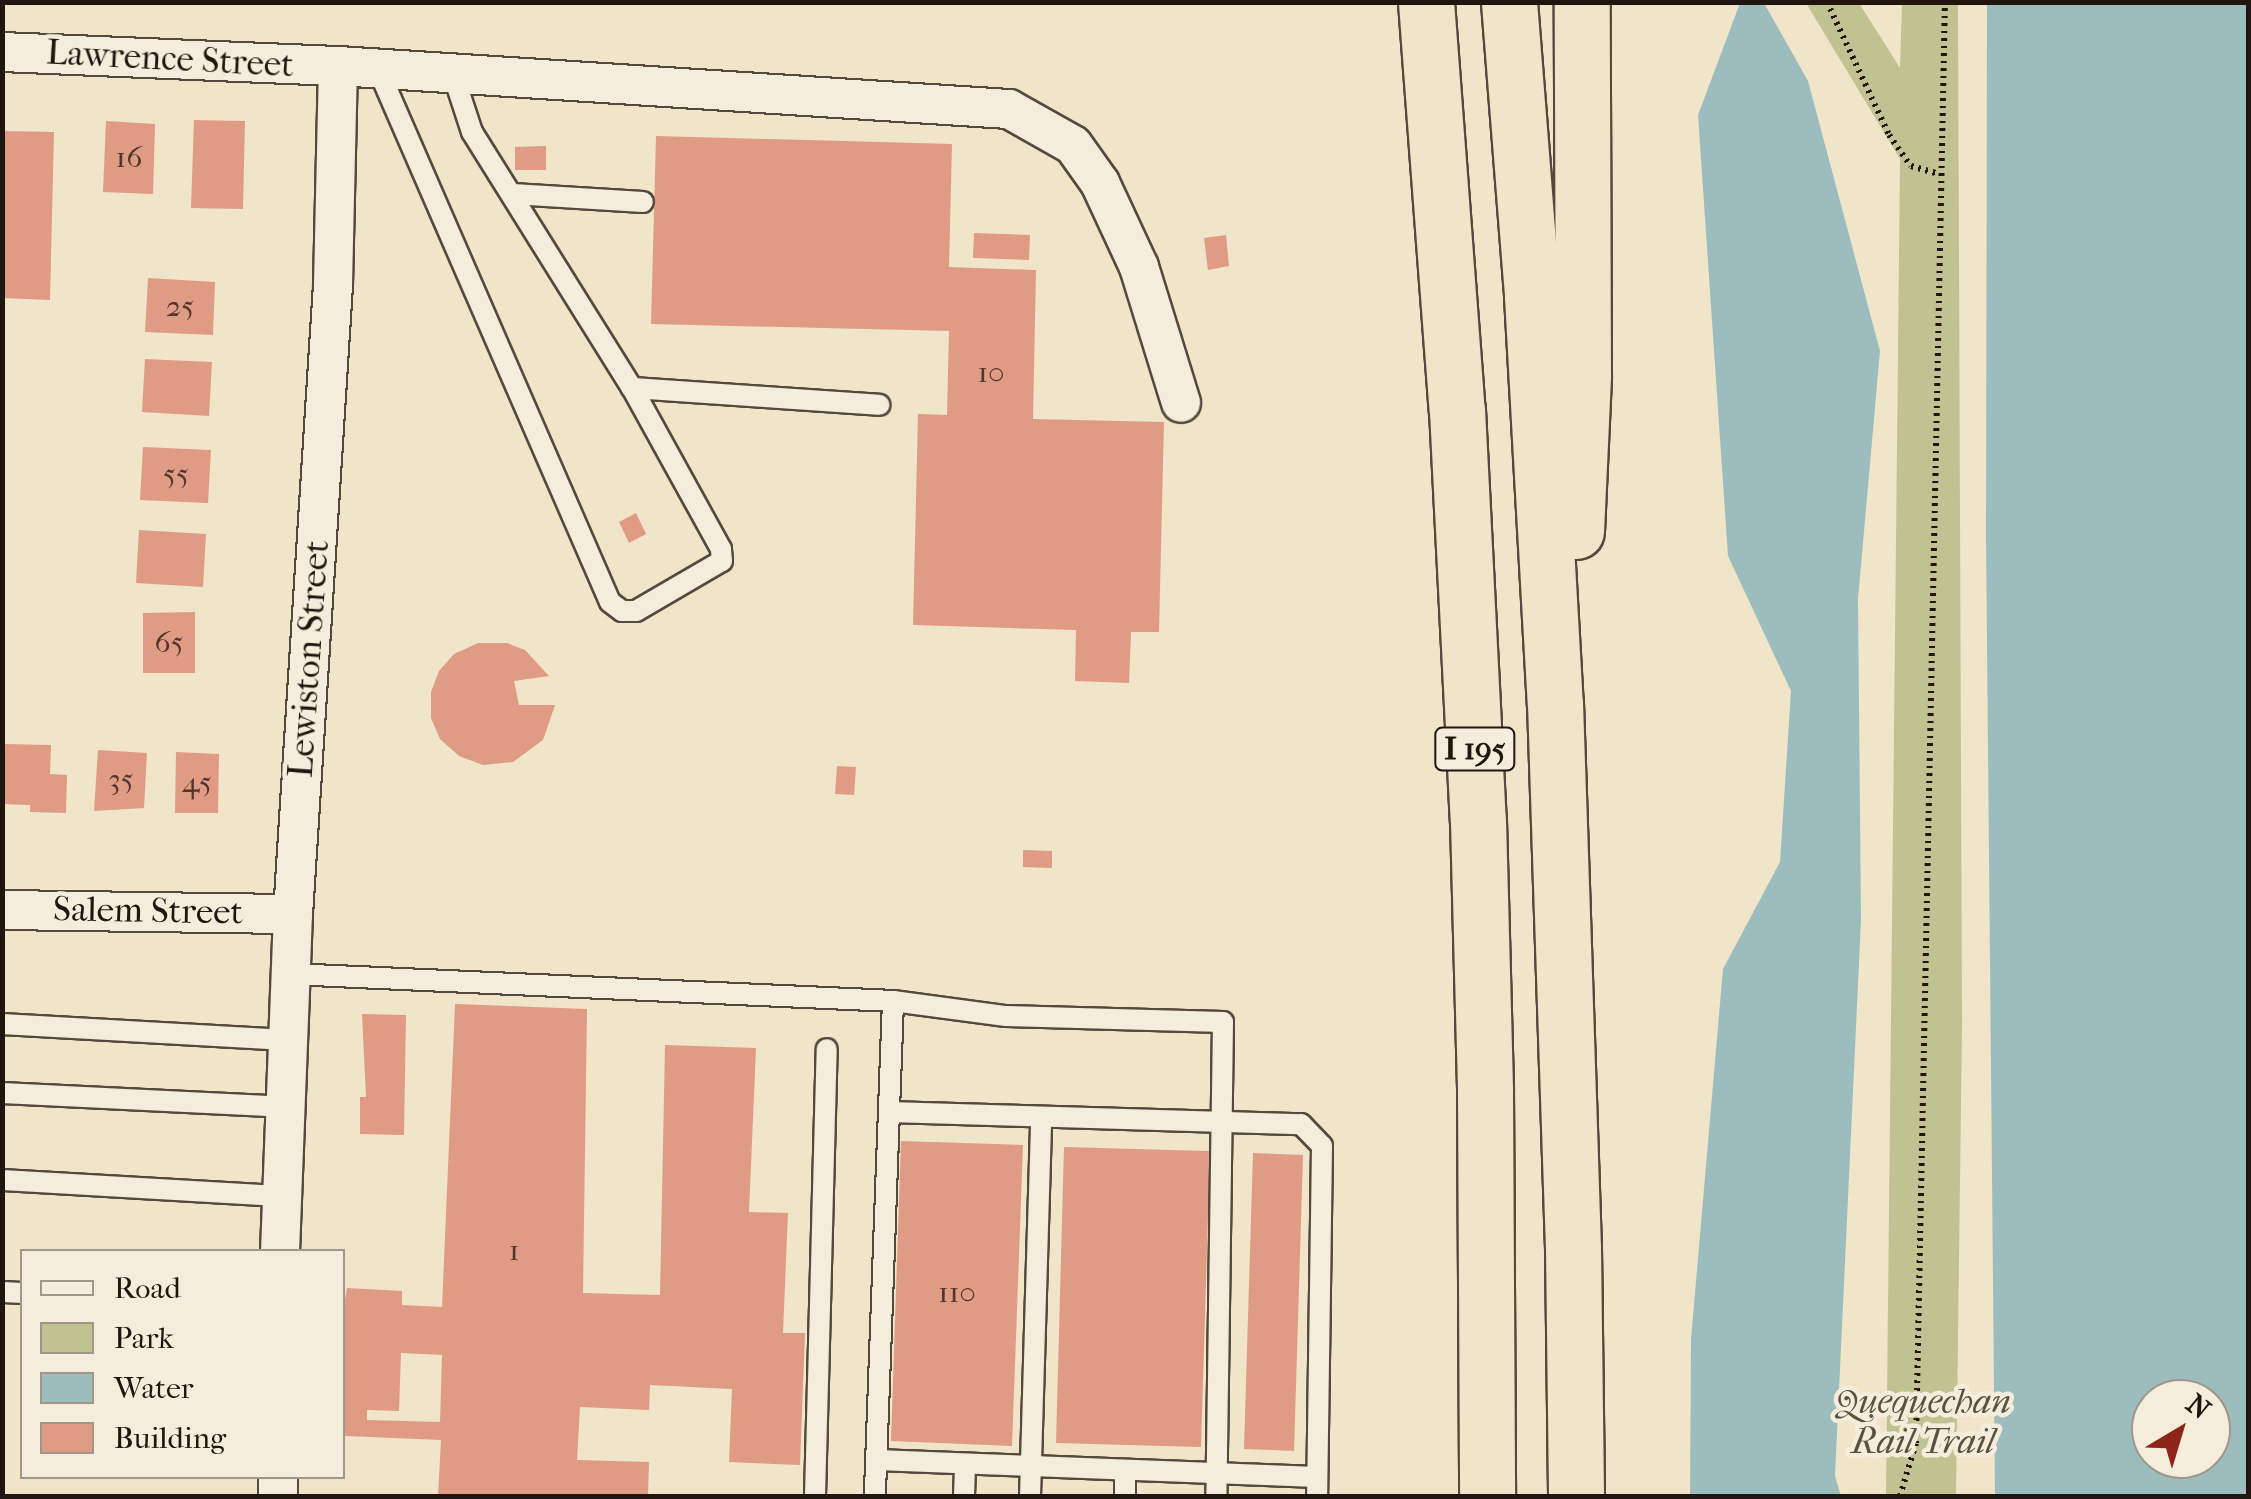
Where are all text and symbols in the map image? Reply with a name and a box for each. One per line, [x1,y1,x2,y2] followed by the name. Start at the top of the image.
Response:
[45,32,295,86] street label: Lawrence Street
[116,140,142,176] house number: 16
[166,289,194,325] house number: 25
[977,355,1005,391] house number: 10
[163,457,189,493] house number: 55
[280,539,338,779] street label: Lewiston Street
[154,625,184,661] house number: 65
[1432,722,1518,776] road number: I 195
[108,762,134,798] house number: 35
[182,765,212,801] house number: 45
[53,888,243,934] street label: Salem Street
[509,1233,519,1269] house number: 1
[20,1249,345,1479] legend
[114,1271,181,1306] text: Road
[938,1275,976,1311] house number: 110
[114,1321,174,1356] text: Park
[114,1371,194,1406] text: Water
[2131,1379,2231,1479] north arrow
[1835,1381,2011,1463] park label: Quequechan Rail Trail
[2180,1387,2217,1426] text: N
[114,1421,226,1456] text: Building

